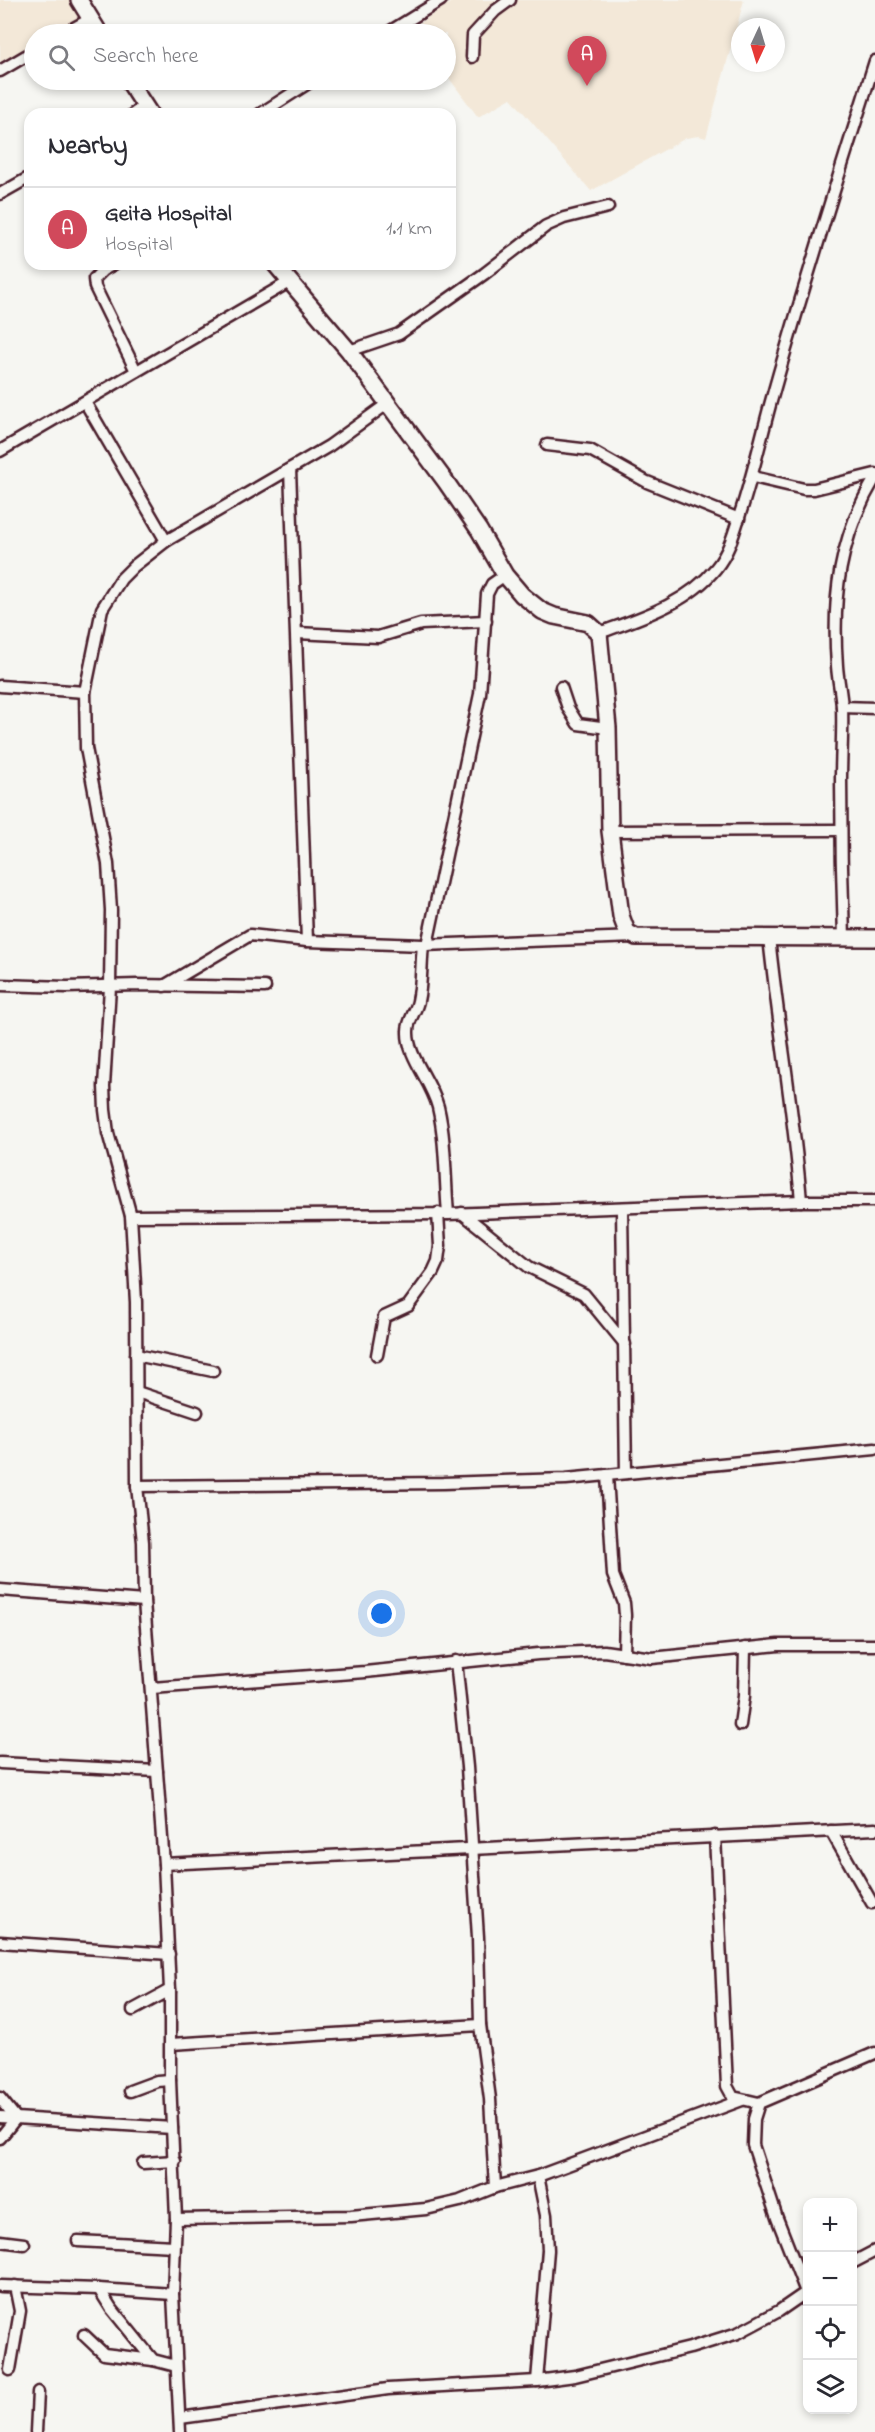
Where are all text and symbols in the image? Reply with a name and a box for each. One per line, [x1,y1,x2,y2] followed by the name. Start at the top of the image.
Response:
[731,18,785,72] north arrow
[24,24,456,90] search box
[568,36,606,86] pin: A
[45,41,78,74] icon: search
[93,41,198,73] text: Search here
[48,128,127,166] text: Nearby
[105,199,232,231] text: Geita Hospital
[61,215,74,244] text: A
[386,215,432,244] text: 1.1 km
[105,231,173,260] text: Hospital
[367,1599,396,1628] your location
[803,2198,857,2414] map controls
[803,2198,857,2252] button: +
[803,2252,857,2306] button: −
[803,2306,857,2360] button: locate
[803,2360,857,2414] button: layers

